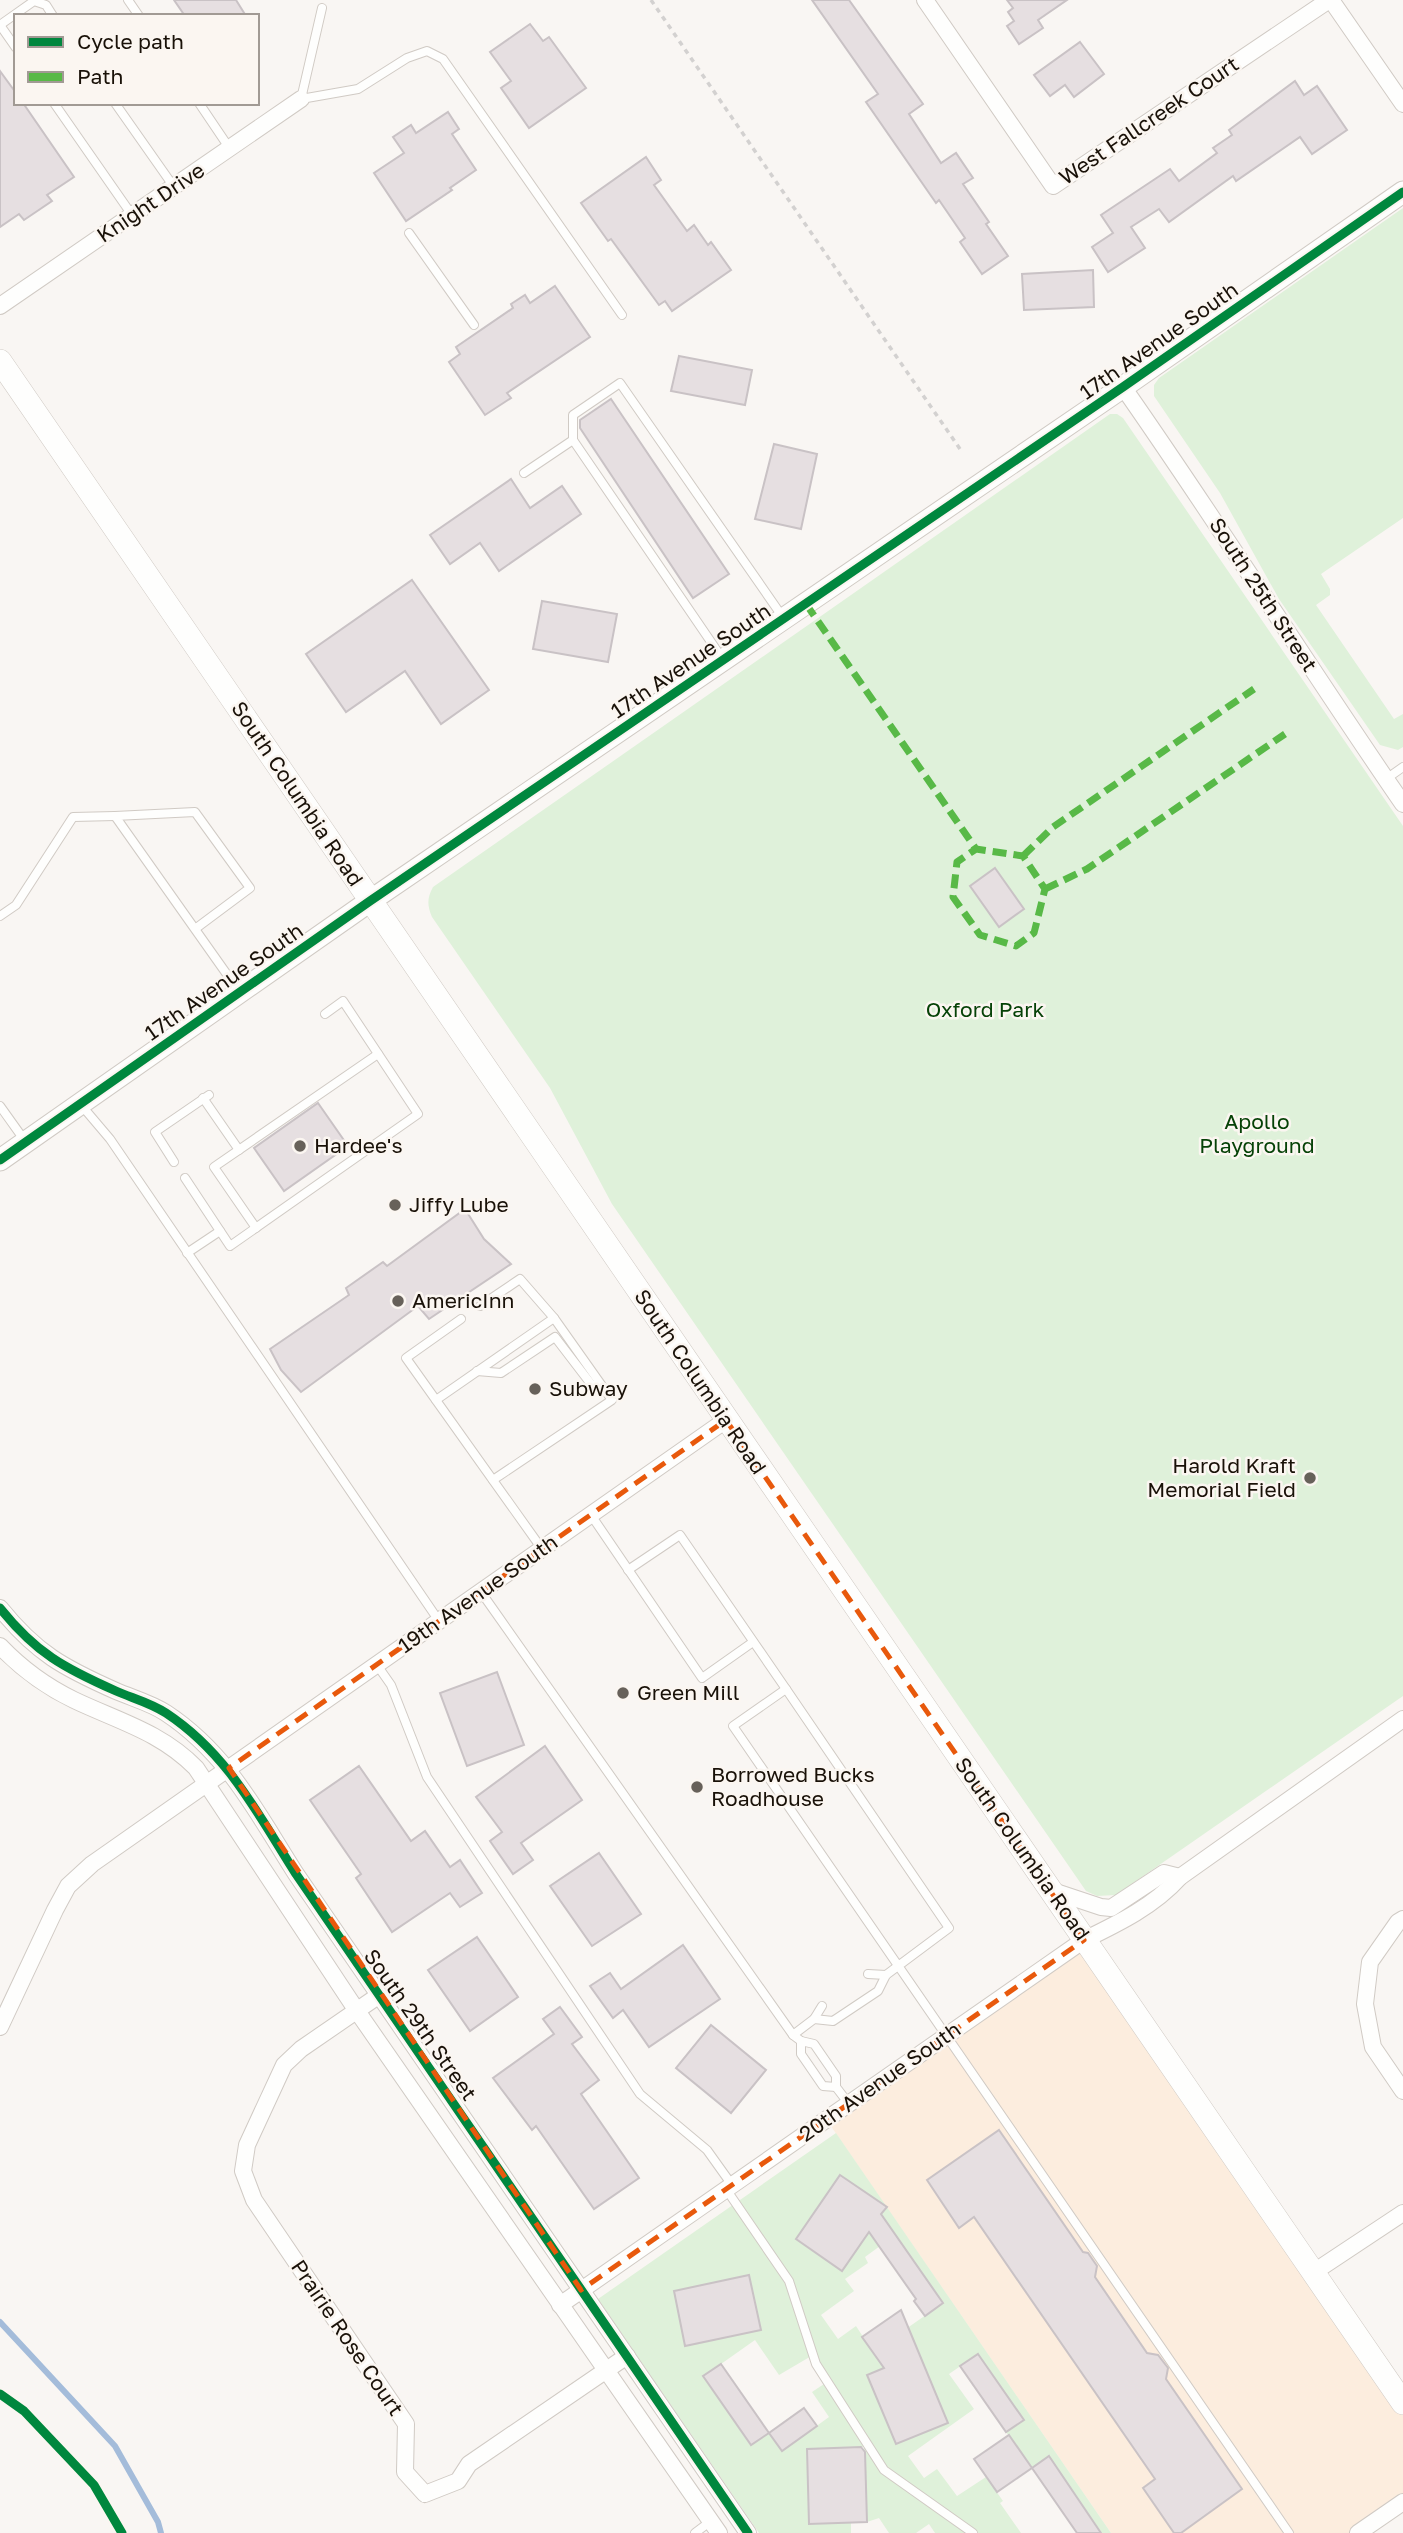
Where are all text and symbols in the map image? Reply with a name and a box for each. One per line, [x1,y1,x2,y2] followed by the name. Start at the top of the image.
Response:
[14,14,259,105] legend
[77,28,184,54] text: Cycle path
[1054,50,1243,190] street label: West Fallcreek Court
[77,63,124,89] text: Path
[92,157,209,248] street label: Knight Drive
[1074,276,1243,405] street label: 17th Avenue South
[1204,513,1323,676] street label: South 25th Street
[606,597,775,723] street label: 17th Avenue South
[226,696,369,891] street label: South Columbia Road
[139,917,308,1046] street label: 17th Avenue South
[926,996,1044,1022] park label: Oxford Park
[1199,1108,1315,1158] park label: Apollo Playground
[314,1132,403,1158] place label: Hardee's
[292,1138,308,1154] marker: Hardee's
[409,1191,509,1217] place label: Jiffy Lube
[387,1197,403,1213] marker: Jiffy Lube
[629,1284,772,1479] street label: South Columbia Road
[412,1287,515,1313] place label: AmericInn
[390,1293,406,1309] marker: AmericInn
[549,1375,628,1401] place label: Subway
[527,1381,543,1397] marker: Subway
[1147,1452,1296,1502] place label: Harold Kraft Memorial Field
[1302,1470,1318,1486] marker: Harold Kraft Memorial Field
[393,1528,562,1658] street label: 19th Avenue South
[637,1679,739,1705] place label: Green Mill
[615,1685,631,1701] marker: Green Mill
[950,1752,1096,1945] street label: South Columbia Road
[711,1761,875,1811] place label: Borrowed Bucks Roadhouse
[689,1779,705,1795] marker: Borrowed Bucks Roadhouse
[359,1944,483,2105] street label: South 29th Street
[794,2016,965,2147] street label: 20th Avenue South
[286,2255,410,2420] street label: Prairie Rose Court

